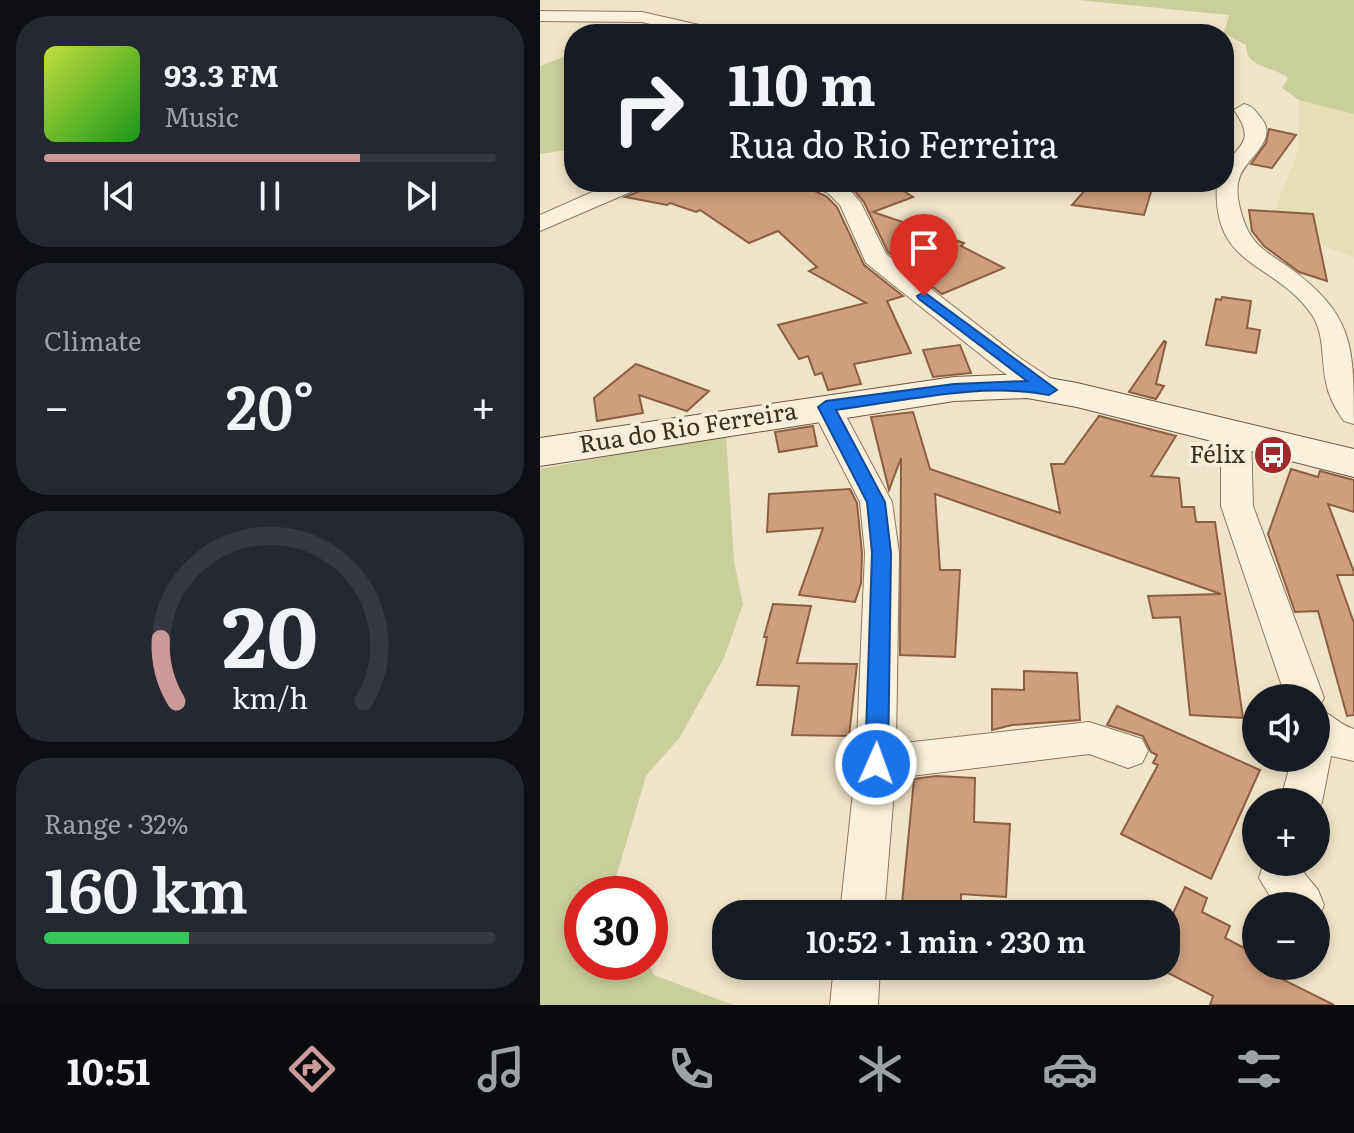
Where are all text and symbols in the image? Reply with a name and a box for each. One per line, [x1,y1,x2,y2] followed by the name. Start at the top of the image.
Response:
[728,40,876,123] text: 110 m
[164,52,279,96] text: 93.3 FM
[596,56,700,160] icon: right
[164,96,239,135] text: Music
[728,116,1058,169] text: Rua do Rio Ferreira
[97,174,141,218] icon: previous
[248,174,292,218] icon: pause
[399,174,443,218] icon: next
[890,214,958,296] pin
[902,226,946,270] icon: arrive
[44,320,142,359] text: Climate
[226,359,314,448] text: 20°
[44,371,70,437] text: −
[470,371,496,437] text: +
[576,391,799,460] street label: Rua do Rio Ferreira
[1252,434,1294,476] bus stop icon: Félix
[1189,435,1245,470] place label: Félix
[222,570,318,694] text: 20
[232,675,308,718] text: km/h
[1242,684,1330,980] map controls
[1242,684,1330,772] button: sound
[834,722,918,806] position arrow
[1242,788,1330,876] button: +
[44,803,189,842] text: Range · 32%
[44,842,248,931] text: 160 km
[564,876,668,980] speed limit sign: 30
[1242,892,1330,980] button: −
[806,918,1086,962] text: 10:52 · 1 min · 230 m
[284,1041,340,1097] icon: directions
[473,1041,529,1097] icon: music
[663,1041,719,1097] icon: phone
[852,1041,908,1097] icon: climate
[1042,1041,1098,1097] icon: car
[1231,1041,1287,1097] icon: filters
[67,1043,150,1096] text: 10:51

